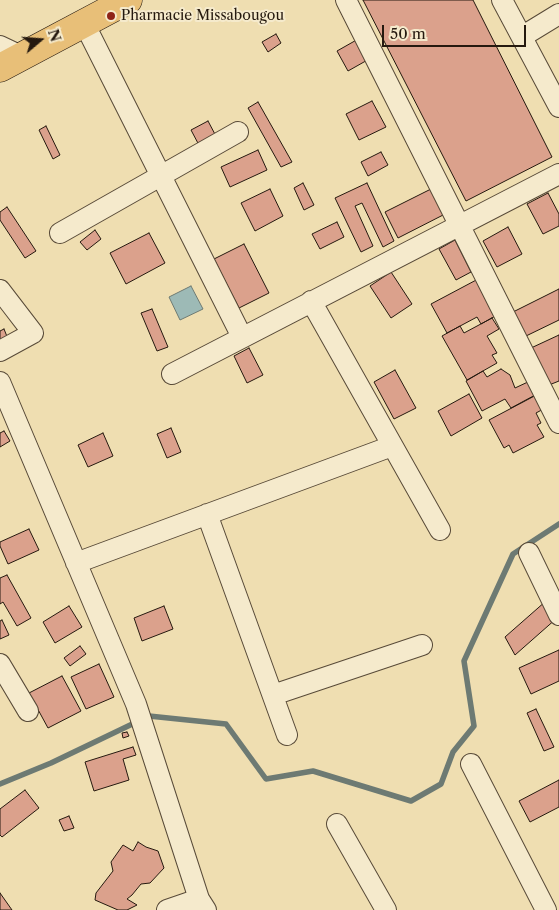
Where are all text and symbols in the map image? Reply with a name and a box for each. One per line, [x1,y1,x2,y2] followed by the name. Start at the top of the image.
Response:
[121,8,284,24] place label: Pharmacie Missabougou
[105,10,117,22] marker: Pharmacie Missabougou
[15,15,65,65] north arrow
[384,15,528,47] scale bar
[390,24,426,43] text: 50 m
[44,27,65,44] text: N

